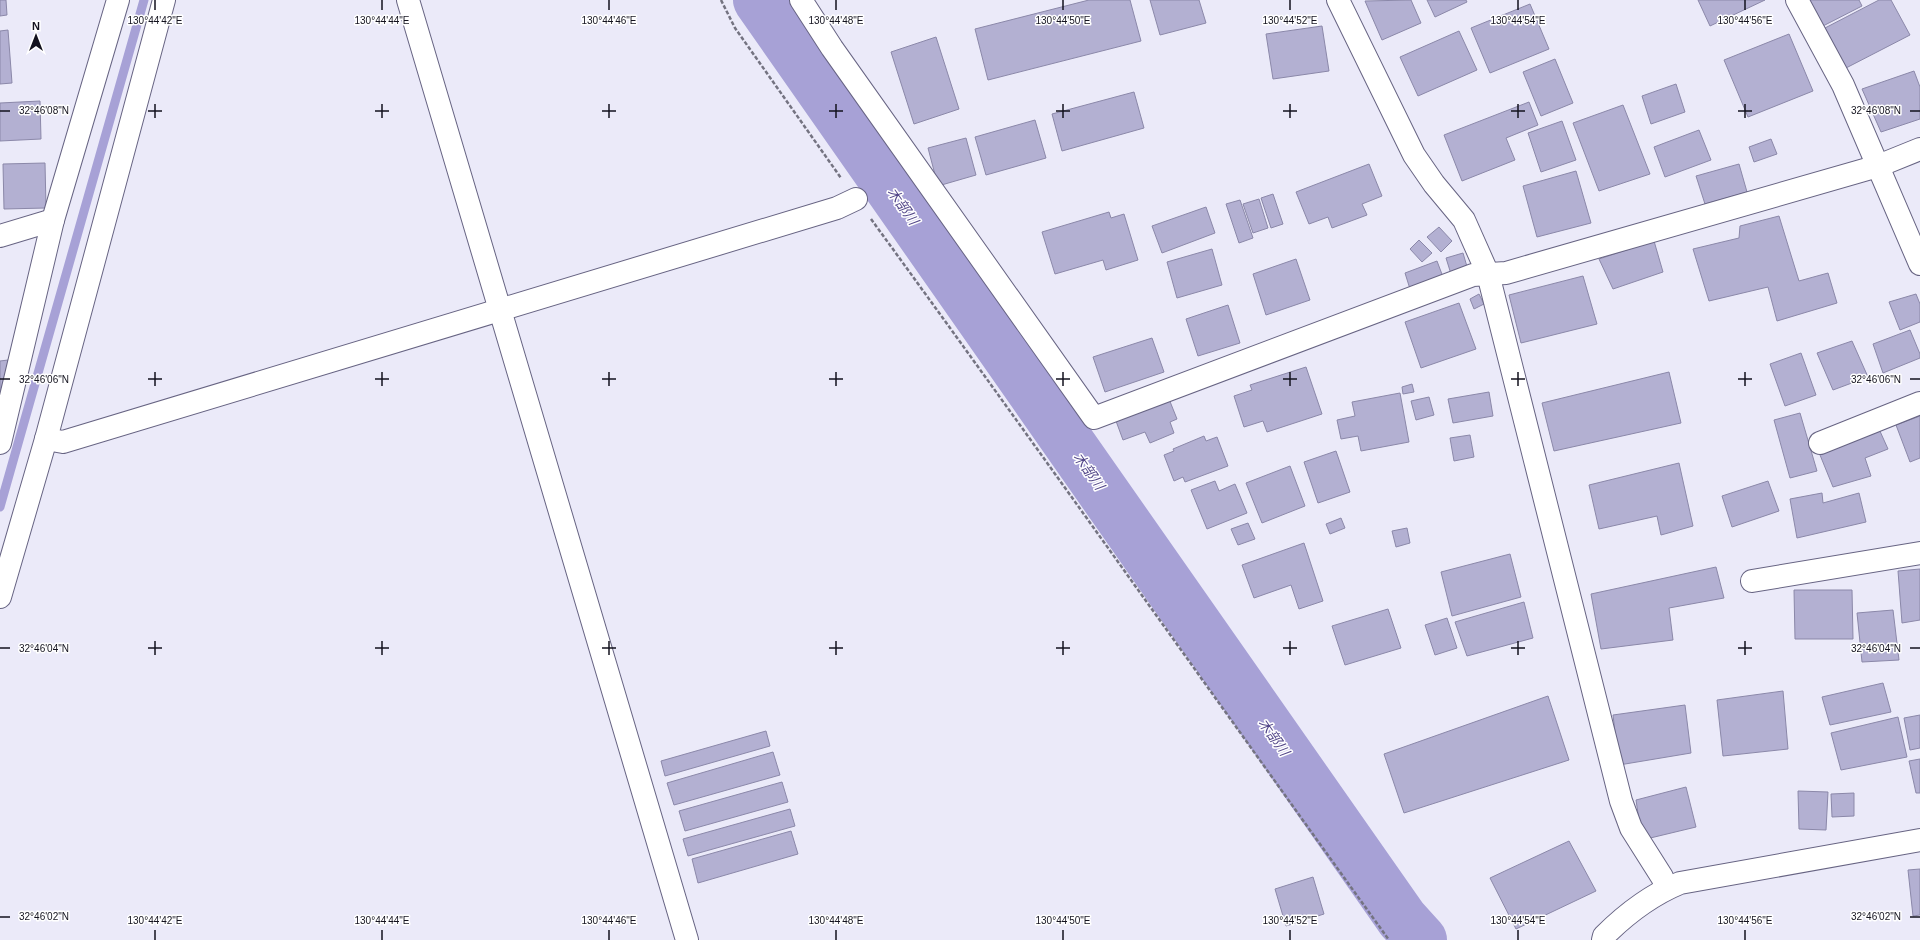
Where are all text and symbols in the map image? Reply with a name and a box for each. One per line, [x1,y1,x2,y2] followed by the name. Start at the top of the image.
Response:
[127,15,183,26] text: 130°44'42"E
[354,15,410,26] text: 130°44'44"E
[581,15,637,26] text: 130°44'46"E
[808,15,864,26] text: 130°44'48"E
[1035,15,1091,26] text: 130°44'50"E
[1262,15,1318,26] text: 130°44'52"E
[1490,15,1546,26] text: 130°44'54"E
[1717,15,1773,26] text: 130°44'56"E
[16,16,56,56] north arrow
[32,20,40,32] text: N
[19,105,69,116] text: 32°46'08"N
[1851,105,1901,116] text: 32°46'08"N
[884,184,923,229] water label: 木部川
[19,374,69,385] text: 32°46'06"N
[1851,374,1901,385] text: 32°46'06"N
[1070,449,1109,494] water label: 木部川
[19,643,69,654] text: 32°46'04"N
[1851,643,1901,654] text: 32°46'04"N
[1255,715,1294,760] water label: 木部川
[19,911,69,922] text: 32°46'02"N
[1851,911,1901,922] text: 32°46'02"N
[127,915,183,926] text: 130°44'42"E
[354,915,410,926] text: 130°44'44"E
[581,915,637,926] text: 130°44'46"E
[808,915,864,926] text: 130°44'48"E
[1035,915,1091,926] text: 130°44'50"E
[1262,915,1318,926] text: 130°44'52"E
[1490,915,1546,926] text: 130°44'54"E
[1717,915,1773,926] text: 130°44'56"E

